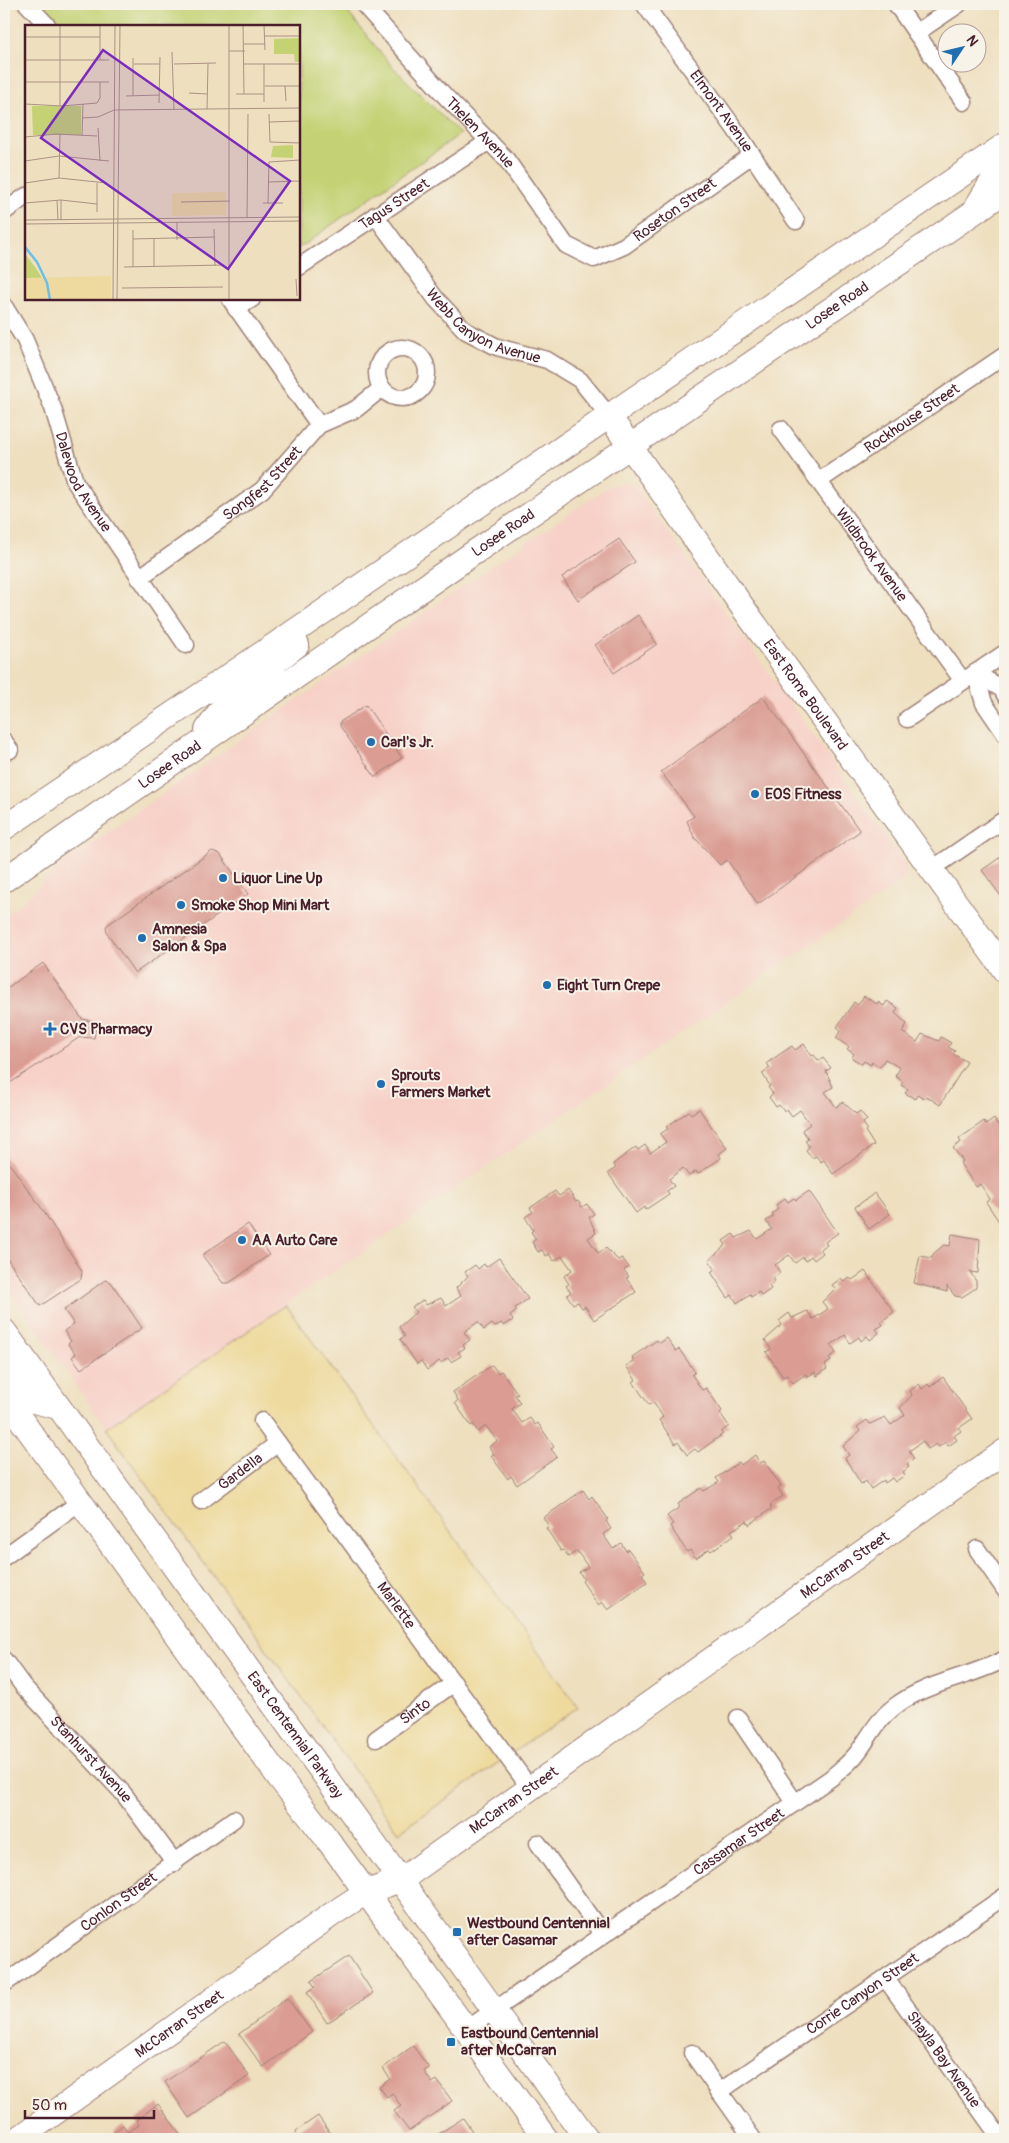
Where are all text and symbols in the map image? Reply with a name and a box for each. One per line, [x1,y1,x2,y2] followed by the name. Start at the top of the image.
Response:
[936,22,986,72] north arrow
[25,25,300,300] inset map
[963,32,982,50] text: N
[685,66,757,156] street label: Elmont Avenue
[441,93,519,172] street label: Thelen Avenue
[356,174,434,234] street label: Tagus Street
[630,174,721,246] street label: Roseton Street
[802,278,873,334] street label: Losee Road
[421,285,543,368] street label: Webb Canyon Avenue
[861,379,964,458] street label: Rockhouse Street
[51,430,116,536] street label: Dalewood Avenue
[219,441,307,525] street label: Songfest Street
[468,505,539,561] street label: Losee Road
[831,505,912,606] street label: Wildbrook Avenue
[759,636,852,754] street label: East Rome Boulevard
[381,733,434,752] place label: Carl's Jr.
[135,736,205,793] street label: Losee Road
[365,736,377,748] marker: Carl's Jr.
[765,785,842,804] place label: EOS Fitness
[749,788,761,800] marker: EOS Fitness
[233,869,323,888] place label: Liquor Line Up
[217,872,229,884] marker: Liquor Line Up
[191,896,330,915] place label: Smoke Shop Mini Mart
[175,899,187,911] marker: Smoke Shop Mini Mart
[152,920,226,956] place label: Amnesia Salon & Spa
[136,932,148,944] marker: Amnesia Salon & Spa
[557,976,661,995] place label: Eight Turn Crepe
[541,979,553,991] marker: Eight Turn Crepe
[60,1020,153,1039] place label: CVS Pharmacy
[44,1023,56,1035] marker: CVS Pharmacy
[391,1066,491,1102] place label: Sprouts Farmers Market
[375,1078,387,1090] marker: Sprouts Farmers Market
[252,1231,338,1250] place label: AA Auto Care
[236,1234,248,1246] marker: AA Auto Care
[214,1449,267,1495] street label: Gardella
[797,1527,894,1603] street label: McCarran Street
[373,1578,420,1633] street label: Marlette
[243,1668,348,1803] street label: East Centennial Parkway
[396,1694,435,1729] street label: Sinto
[46,1712,136,1807] street label: Stanhurst Avenue
[466,1762,563,1838] street label: McCarran Street
[690,1804,789,1880] street label: Cassamar Street
[77,1868,162,1936] street label: Conlon Street
[467,1914,610,1950] place label: Westbound Centennial after Casamar
[451,1926,463,1938] marker: Westbound Centennial after Casamar
[803,1948,923,2039] street label: Corrie Canyon Street
[131,1986,228,2062] street label: McCarran Street
[902,2008,985,2112] street label: Shayla Bay Avenue
[461,2024,599,2060] place label: Eastbound Centennial after McCarran
[445,2036,457,2048] marker: Eastbound Centennial after McCarran
[25,2088,154,2120] scale bar
[32,2096,67,2115] text: 50 m

